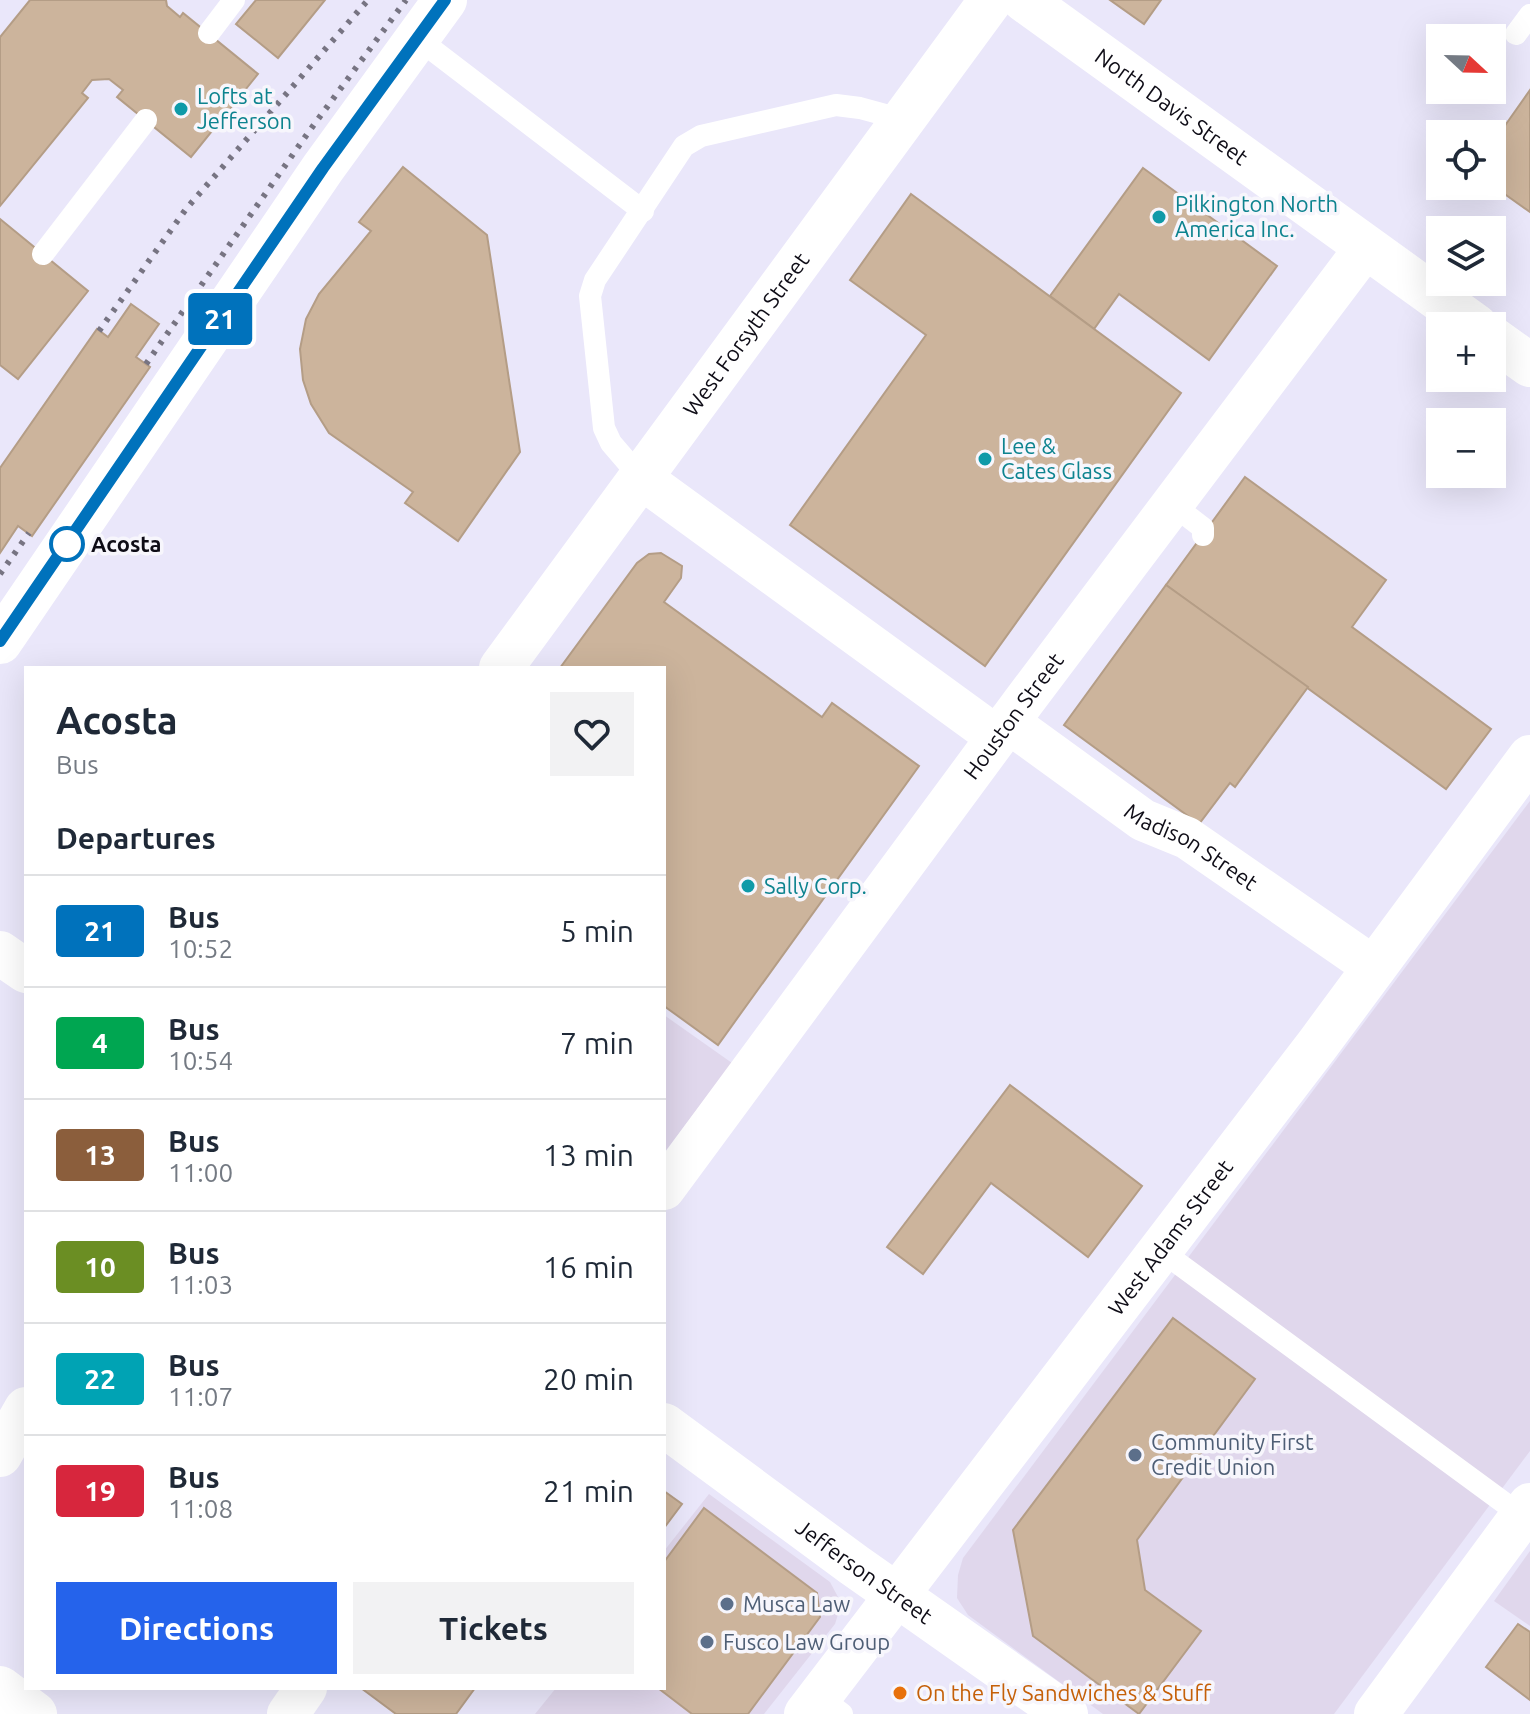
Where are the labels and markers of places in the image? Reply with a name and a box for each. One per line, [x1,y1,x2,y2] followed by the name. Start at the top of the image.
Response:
[197,83,292,133] place label: Lofts at Jefferson
[172,100,190,118] marker: Lofts at Jefferson
[1175,191,1338,241] place label: Pilkington North America Inc.
[1150,208,1168,226] marker: Pilkington North America Inc.
[1001,433,1112,483] place label: Lee & Cates Glass
[976,450,994,468] marker: Lee & Cates Glass
[50,527,84,561] marker: Acosta
[91,531,161,556] place label: Acosta
[764,873,867,898] place label: Sally Corp.
[739,877,757,895] marker: Sally Corp.
[1151,1429,1314,1479] place label: Community First Credit Union
[1126,1446,1144,1464] marker: Community First Credit Union
[743,1591,850,1616] place label: Musca Law
[718,1595,736,1613] marker: Musca Law
[723,1629,890,1654] place label: Fusco Law Group
[698,1633,716,1651] marker: Fusco Law Group
[916,1680,1211,1705] place label: On the Fly Sandwiches & Stuff
[891,1684,909,1702] marker: On the Fly Sandwiches & Stuff

